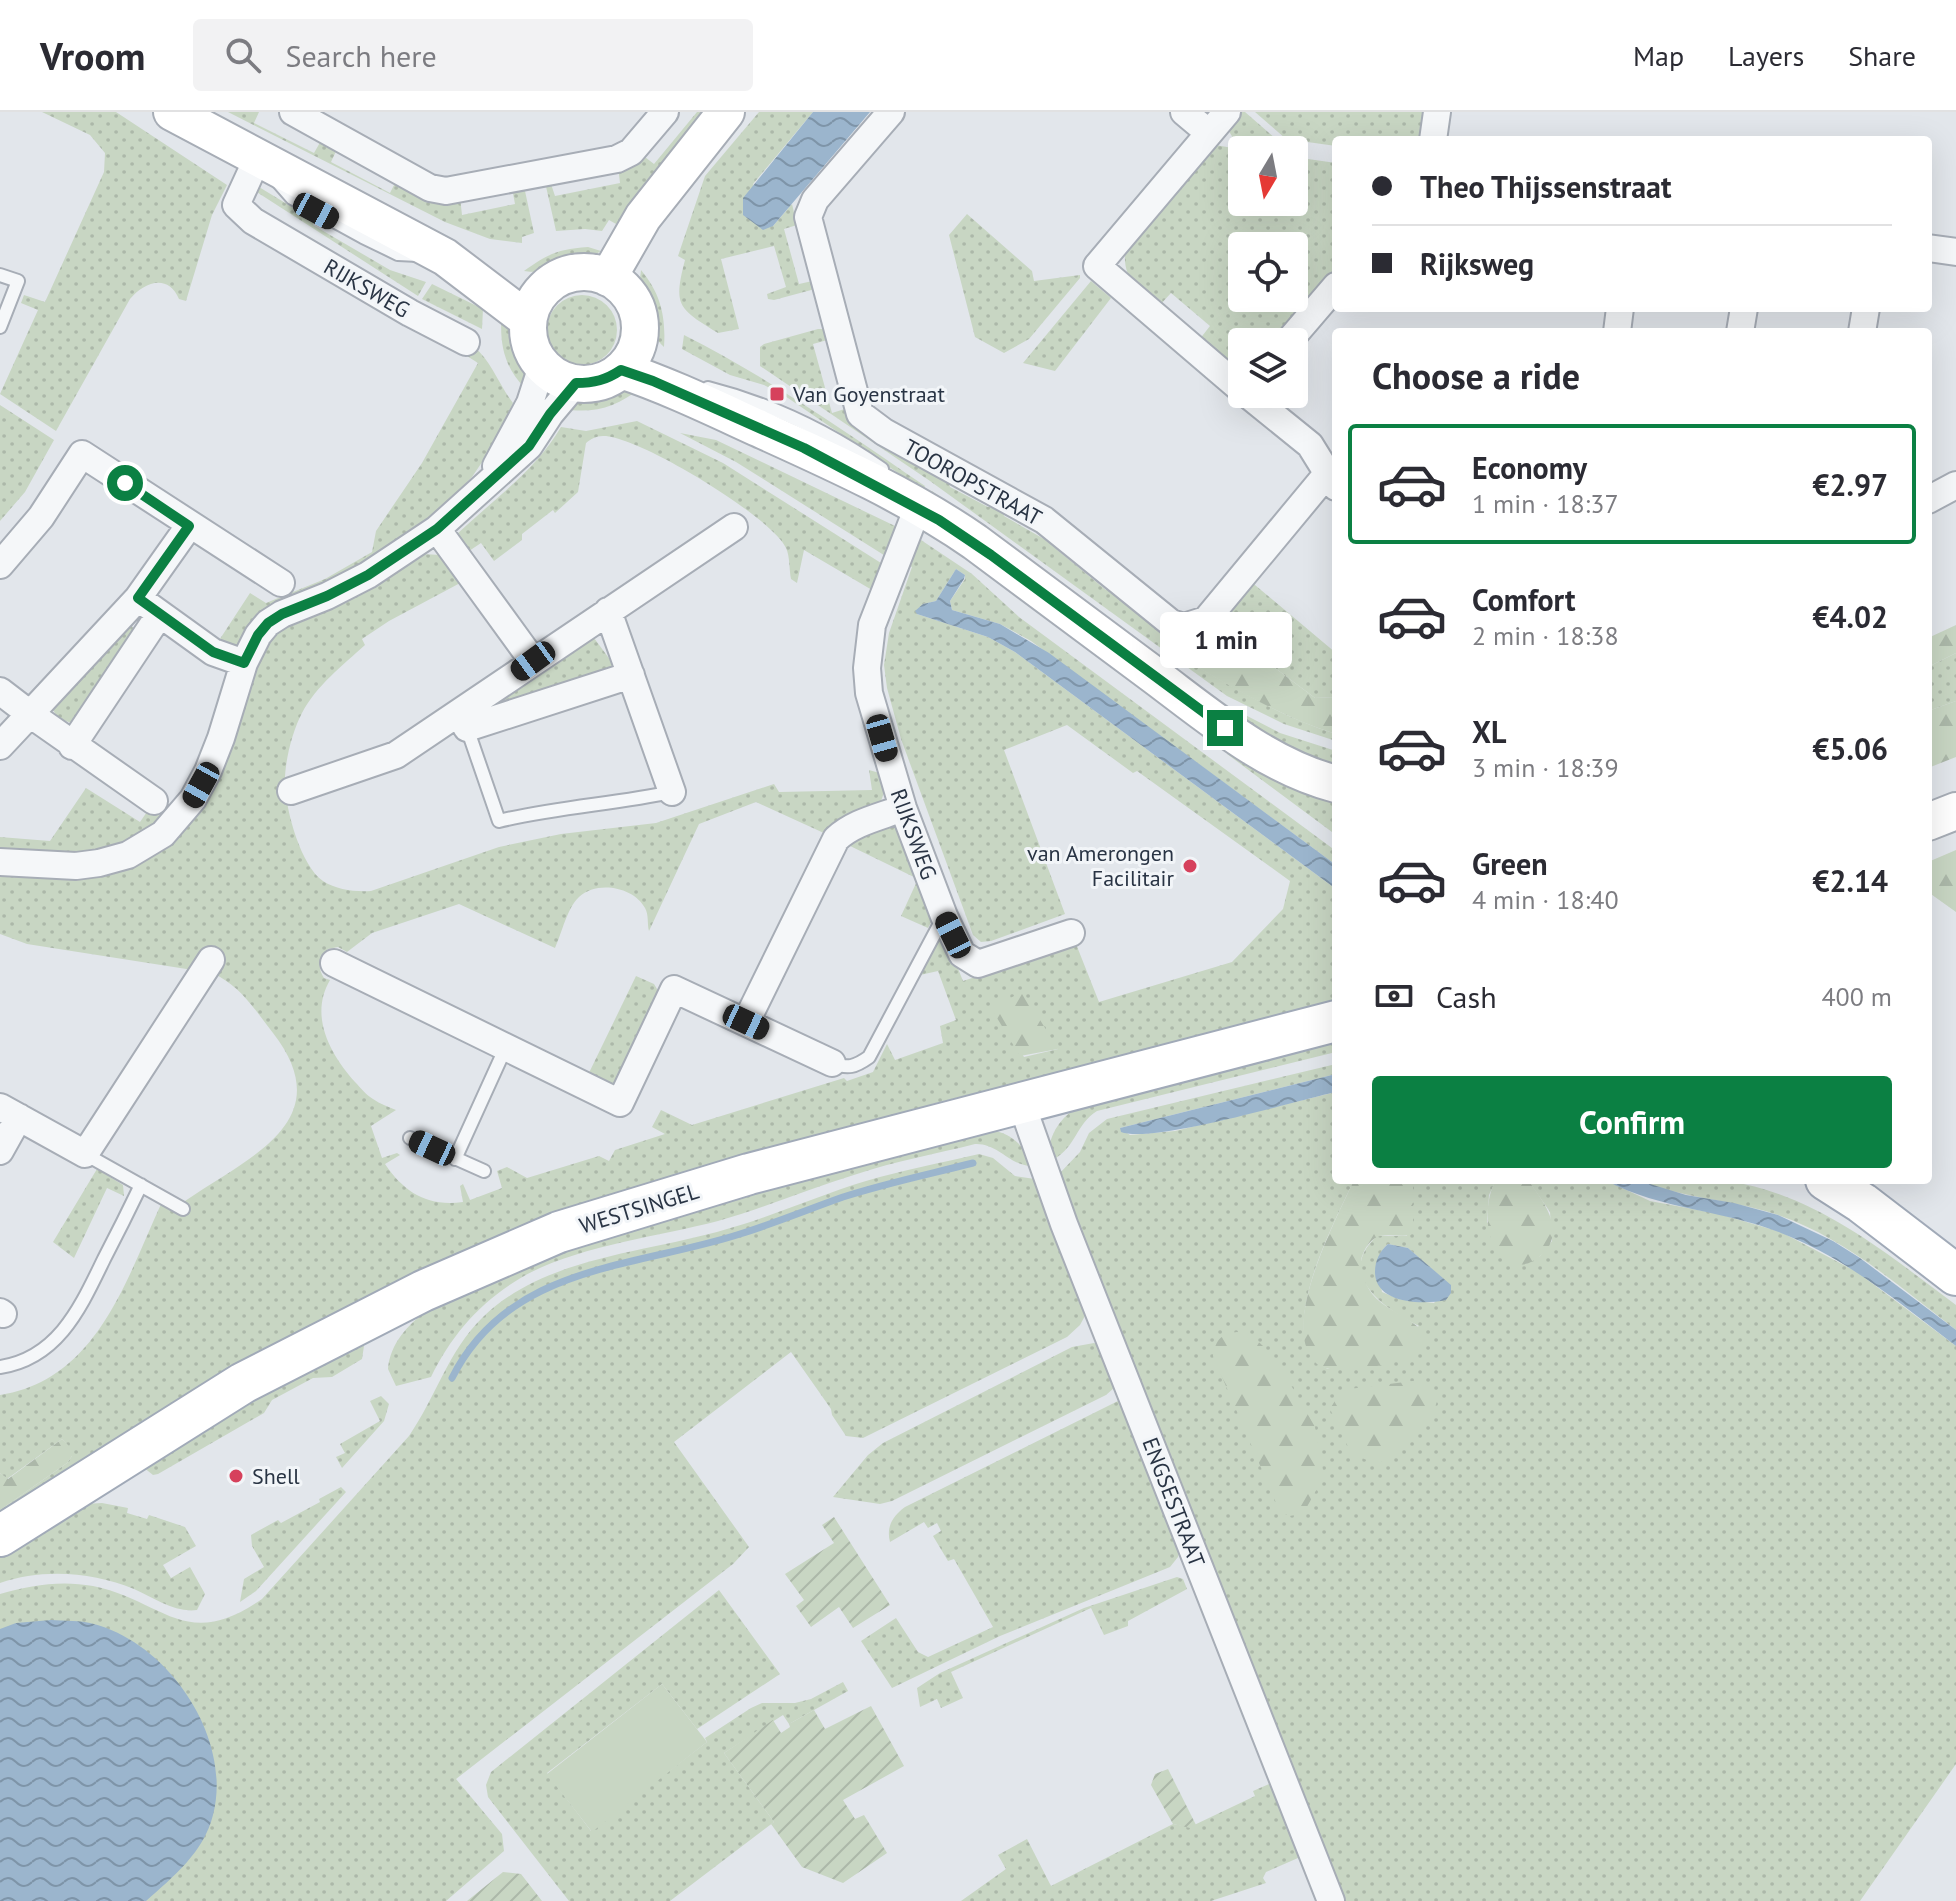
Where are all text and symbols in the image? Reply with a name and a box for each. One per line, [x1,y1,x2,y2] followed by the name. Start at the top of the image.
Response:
[193,19,753,91] search box
[40,31,145,80] text: Vroom
[221,33,265,77] icon: search
[285,36,437,75] text: Search here
[1633,37,1684,74] text: Map
[1728,37,1804,74] text: Layers
[1848,37,1916,74] text: Share
[1228,136,1308,216] north arrow
[1228,136,1308,408] map controls
[1420,167,1671,206] text: Theo Thijssenstraat
[289,189,343,233] car
[1228,232,1308,312] button: locate
[1420,244,1534,283] text: Rijksweg
[319,252,415,324] street label: RIJKSWEG
[1228,328,1308,408] button: layers
[1372,352,1580,399] text: Choose a ride
[792,380,945,408] place label: Van Goyenstraat
[768,385,786,403] marker: Van Goyenstraat
[899,433,1047,531] street label: TOOROPSTRAAT
[1376,448,1448,520] icon: car
[1472,448,1587,487] text: Economy
[107,465,143,501] route start
[1813,465,1888,504] text: €2.97
[1472,487,1619,520] text: 1 min · 18:37
[1376,580,1448,652] icon: car
[1472,580,1575,619] text: Comfort
[1813,597,1888,636] text: €4.02
[1159,612,1291,668] callout: 1 min
[1472,619,1619,652] text: 2 min · 18:38
[1194,623,1258,656] text: 1 min
[507,637,559,685] car
[1207,710,1243,746] route end
[864,712,900,764] car
[1376,712,1448,784] icon: car
[1472,712,1506,751] text: XL
[1813,729,1888,768] text: €5.06
[1472,751,1619,784] text: 3 min · 18:39
[179,758,223,812] car
[885,785,943,883] street label: RIJKSWEG
[1027,839,1175,892] place label: van Amerongen Facilitair
[1376,844,1448,916] icon: car
[1472,844,1547,883] text: Green
[1181,857,1199,875] marker: van Amerongen Facilitair
[1813,861,1888,900] text: €2.14
[1472,883,1619,916] text: 4 min · 18:40
[932,908,974,962] car
[1372,974,1416,1018] icon: cash
[1436,977,1497,1016] text: Cash
[1821,980,1892,1013] text: 400 m
[719,1001,773,1043] car
[1372,1076,1892,1168] button: Confirm
[405,1127,459,1169] car
[576,1177,702,1239] street label: WESTSINGEL
[1136,1433,1212,1571] street label: ENGSESTRAAT
[252,1462,300,1490] place label: Shell
[227,1467,245,1485] marker: Shell

